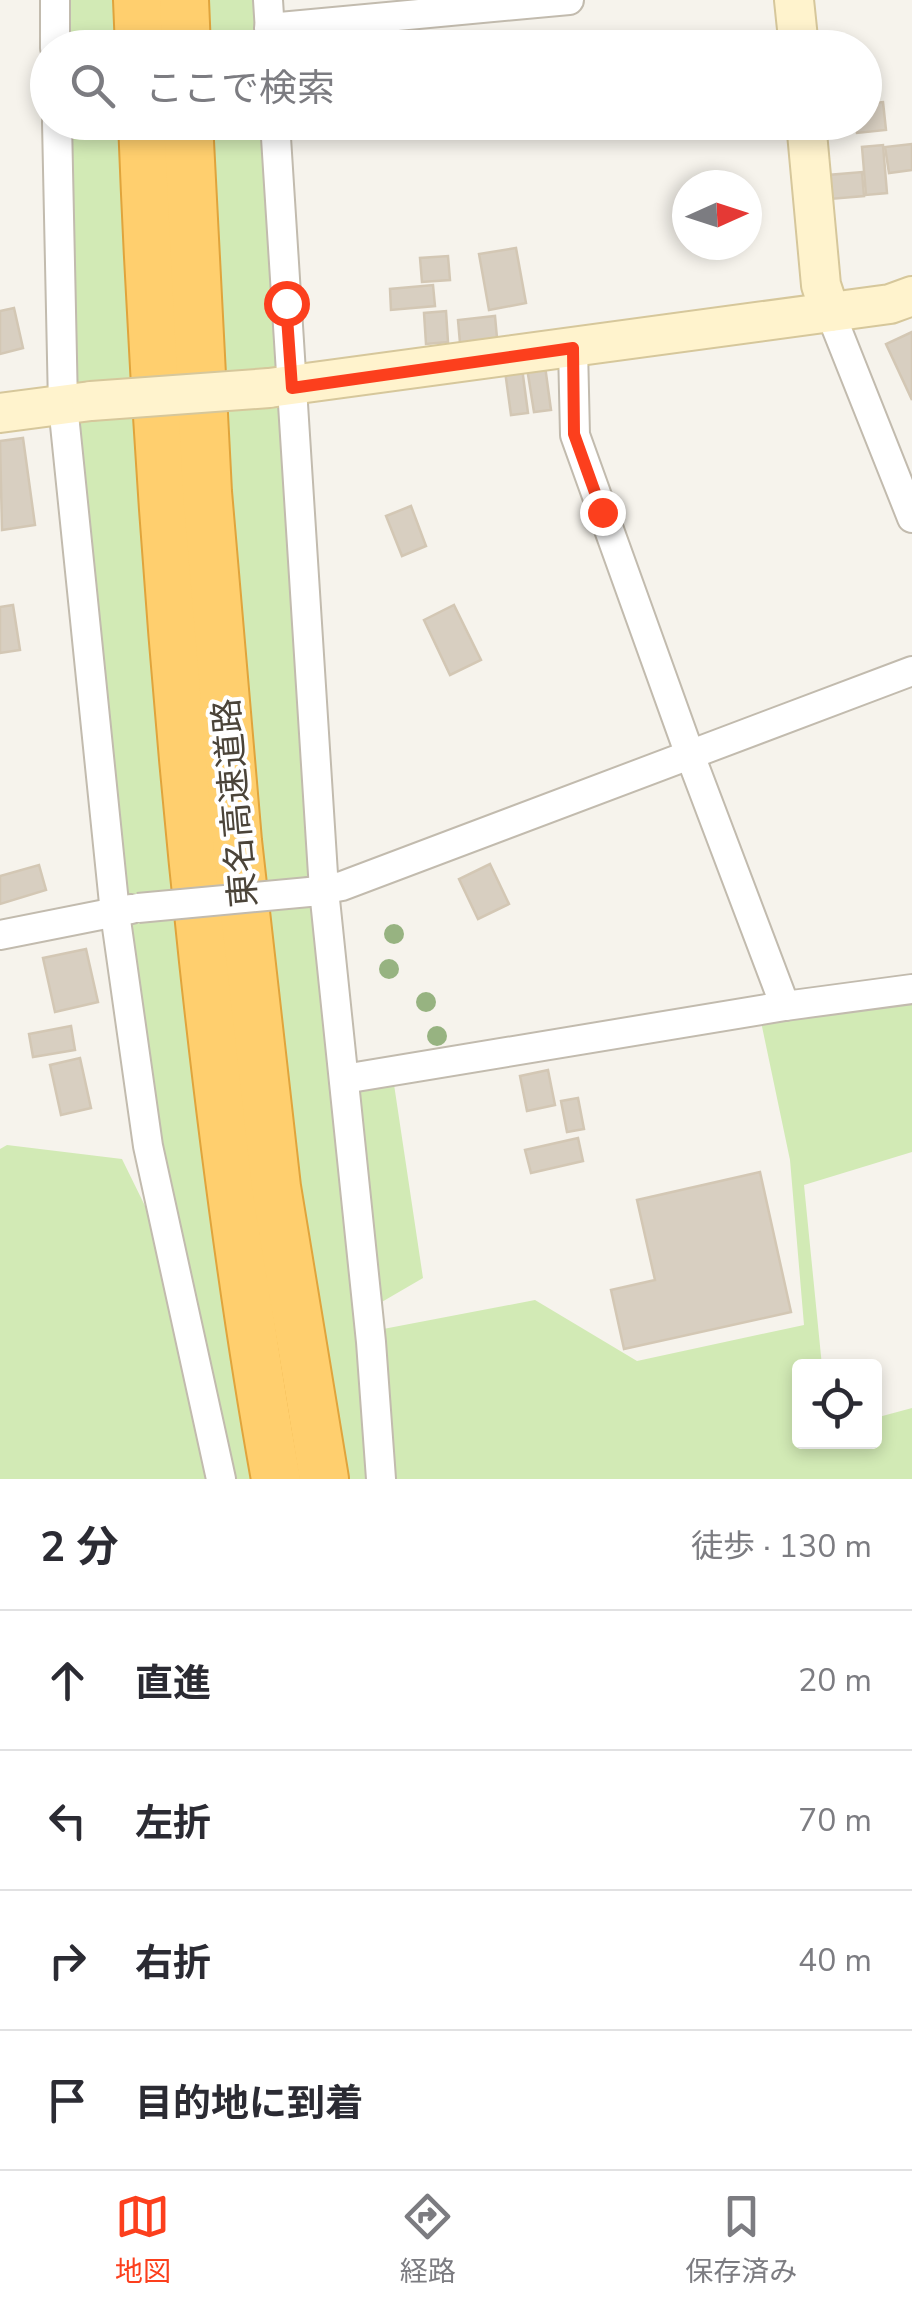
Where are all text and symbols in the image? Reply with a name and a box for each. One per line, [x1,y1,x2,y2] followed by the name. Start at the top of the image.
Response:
[30,30,882,140] search box
[65,58,120,113] icon: search
[145,63,335,114] text: ここで検索
[672,170,762,260] north arrow
[264,281,310,327] route start
[580,490,626,536] route end
[203,696,268,910] street label: 東名高速道路
[792,1359,882,1449] map controls
[792,1359,882,1449] button: locate
[40,1519,119,1576] text: 2 分
[691,1525,872,1568] text: 徒歩 · 130 m
[40,1653,95,1708] icon: ahead
[135,1658,211,1709] text: 直進
[798,1659,872,1702] text: 20 m
[40,1793,95,1848] icon: left
[135,1798,211,1849] text: 左折
[798,1799,872,1842] text: 70 m
[40,1933,95,1988] icon: right
[135,1938,211,1989] text: 右折
[798,1939,872,1982] text: 40 m
[40,2073,95,2128] icon: arrive
[135,2078,363,2129] text: 目的地に到着
[115,2189,171,2291] tab: 地図
[400,2189,456,2291] tab: 経路
[685,2189,797,2291] tab: 保存済み

